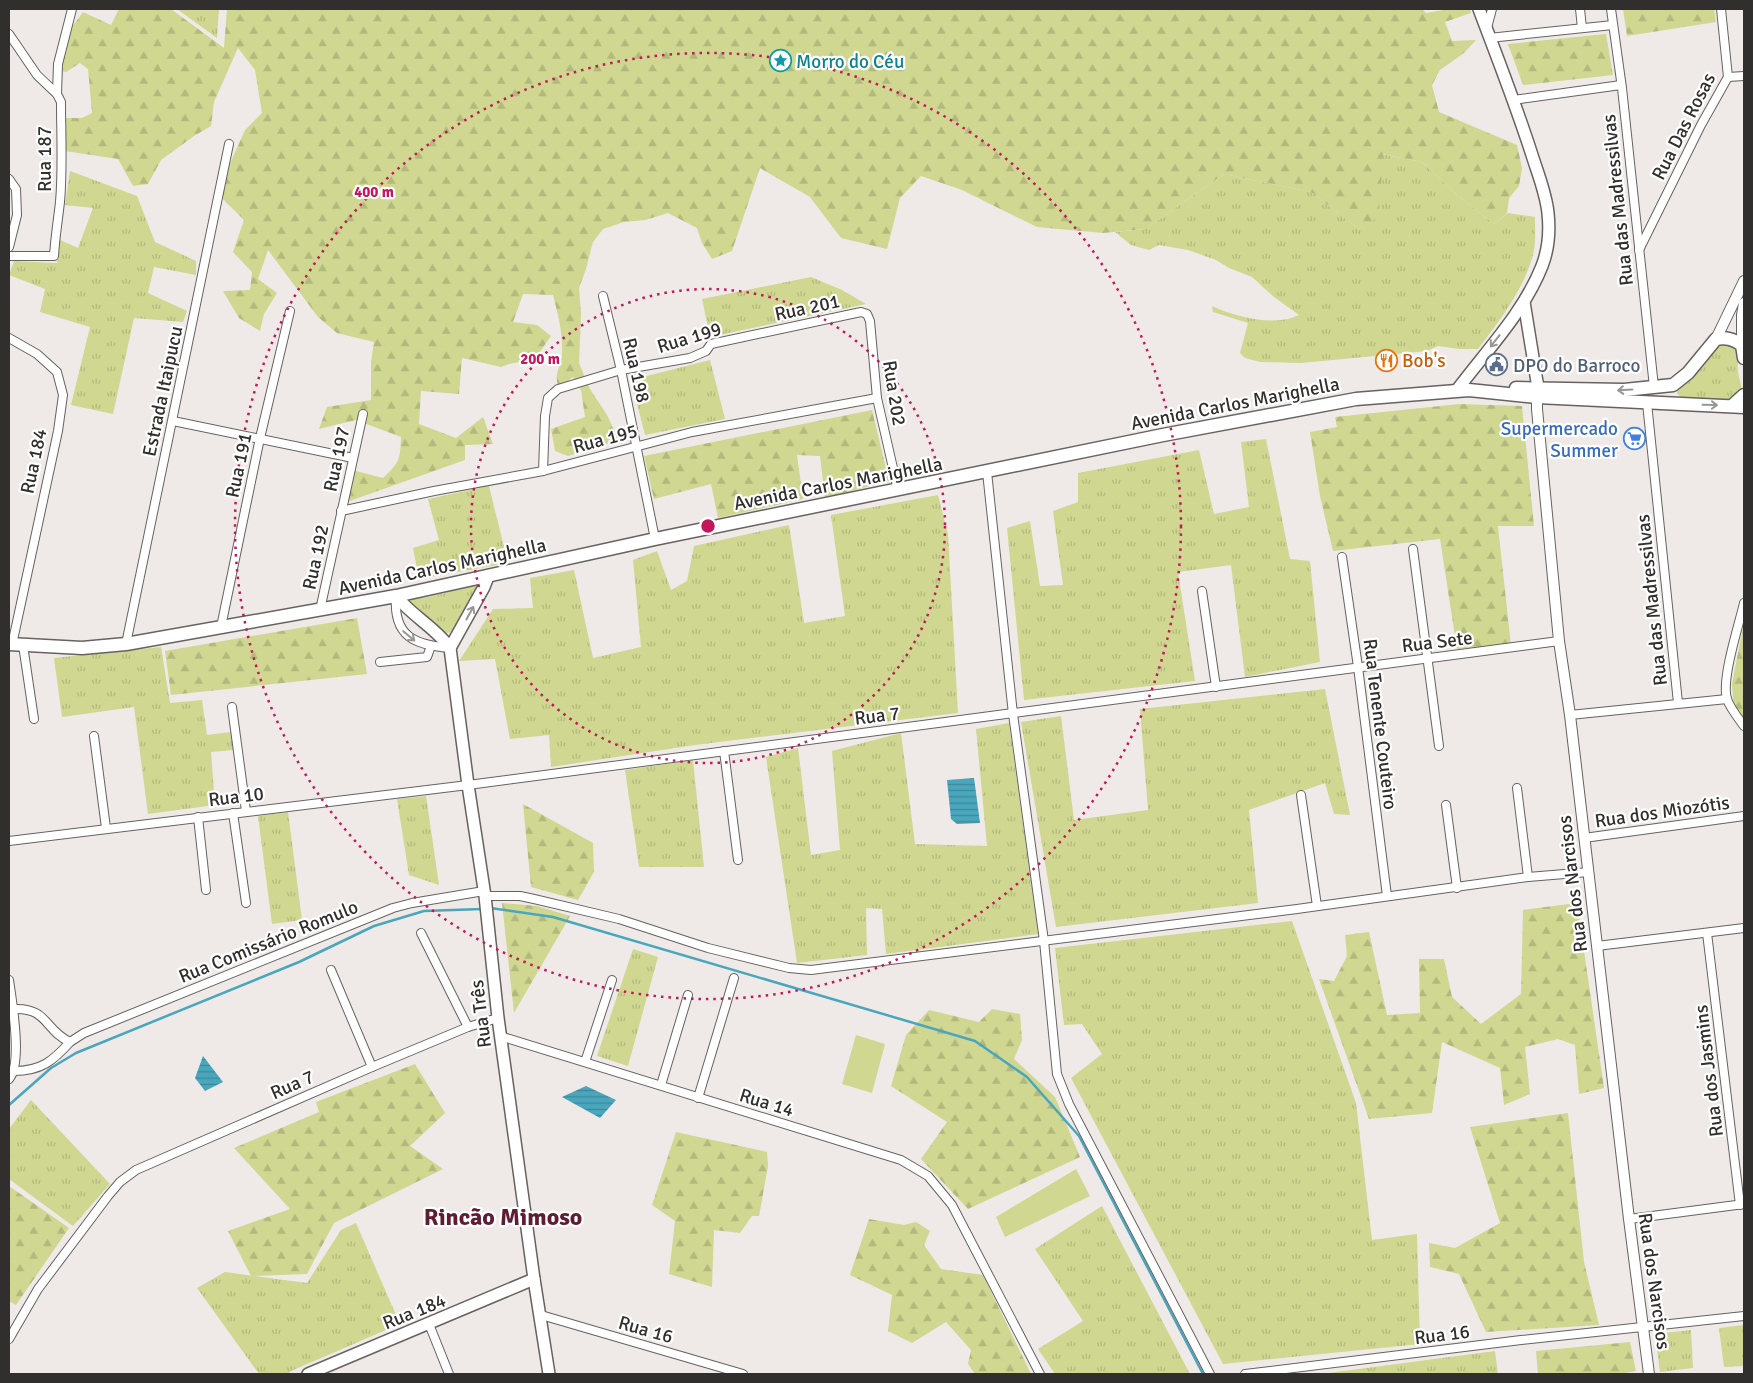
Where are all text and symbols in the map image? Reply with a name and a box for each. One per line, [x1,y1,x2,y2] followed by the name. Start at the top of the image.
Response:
[768,49,792,73] place icon: Morro do Céu
[796,50,904,74] place label: Morro do Céu
[1647,69,1721,184] street label: Rua Das Rosas
[1597,113,1639,287] street label: Rua das Madressilvas
[33,126,57,192] street label: Rua 187
[354,183,394,201] text: 400 m
[772,289,842,327] street label: Rua 201
[654,317,724,359] street label: Rua 199
[137,324,189,459] street label: Estrada Itaipucu
[1489,334,1500,347] one-way arrow
[617,335,655,405] street label: Rua 198
[1374,348,1398,372] restaurant icon: Bob's
[1402,349,1446,373] place label: Bob's
[520,350,560,368] text: 200 m
[1485,353,1509,377] public building icon: DPO do Barroco
[1513,354,1640,378] place label: DPO do Barroco
[877,359,911,428] street label: Rua 202
[1129,372,1342,436] street label: Avenida Carlos Marighella
[1617,385,1633,394] one-way arrow
[1702,400,1718,409] one-way arrow
[1501,417,1618,463] place label: Supermercado Summer
[570,419,640,459] street label: Rua 195
[318,424,356,494] street label: Rua 197
[15,426,53,496] street label: Rua 184
[1622,427,1646,451] supermarket icon: Supermercado Summer
[220,430,258,500] street label: Rua 191
[732,452,945,516] street label: Avenida Carlos Marighella
[1631,513,1673,687] street label: Rua das Madressilvas
[699,517,717,535] centre of rings
[297,522,335,592] street label: Rua 192
[336,533,549,601] street label: Avenida Carlos Marighella
[466,606,476,620] one-way arrow
[1400,626,1474,658] street label: Rua Sete
[403,630,416,641] one-way arrow
[1358,637,1402,811] street label: Rua Tenente Couteiro
[853,701,901,731] street label: Rua 7
[207,782,265,812] street label: Rua 10
[1593,791,1731,833] street label: Rua dos Miozótis
[1553,814,1593,954] street label: Rua dos Narcisos
[175,895,362,989] street label: Rua Comissário Romulo
[465,979,497,1049] street label: Rua Três
[1689,1004,1729,1138] street label: Rua dos Jasmins
[267,1065,318,1105] street label: Rua 7
[737,1083,797,1123] street label: Rua 14
[424,1202,582,1232] district label: Rincão Mimoso
[1633,1211,1675,1351] street label: Rua dos Narcisos
[379,1288,449,1335] street label: Rua 184
[616,1311,676,1349] street label: Rua 16
[1413,1320,1471,1350] street label: Rua 16

